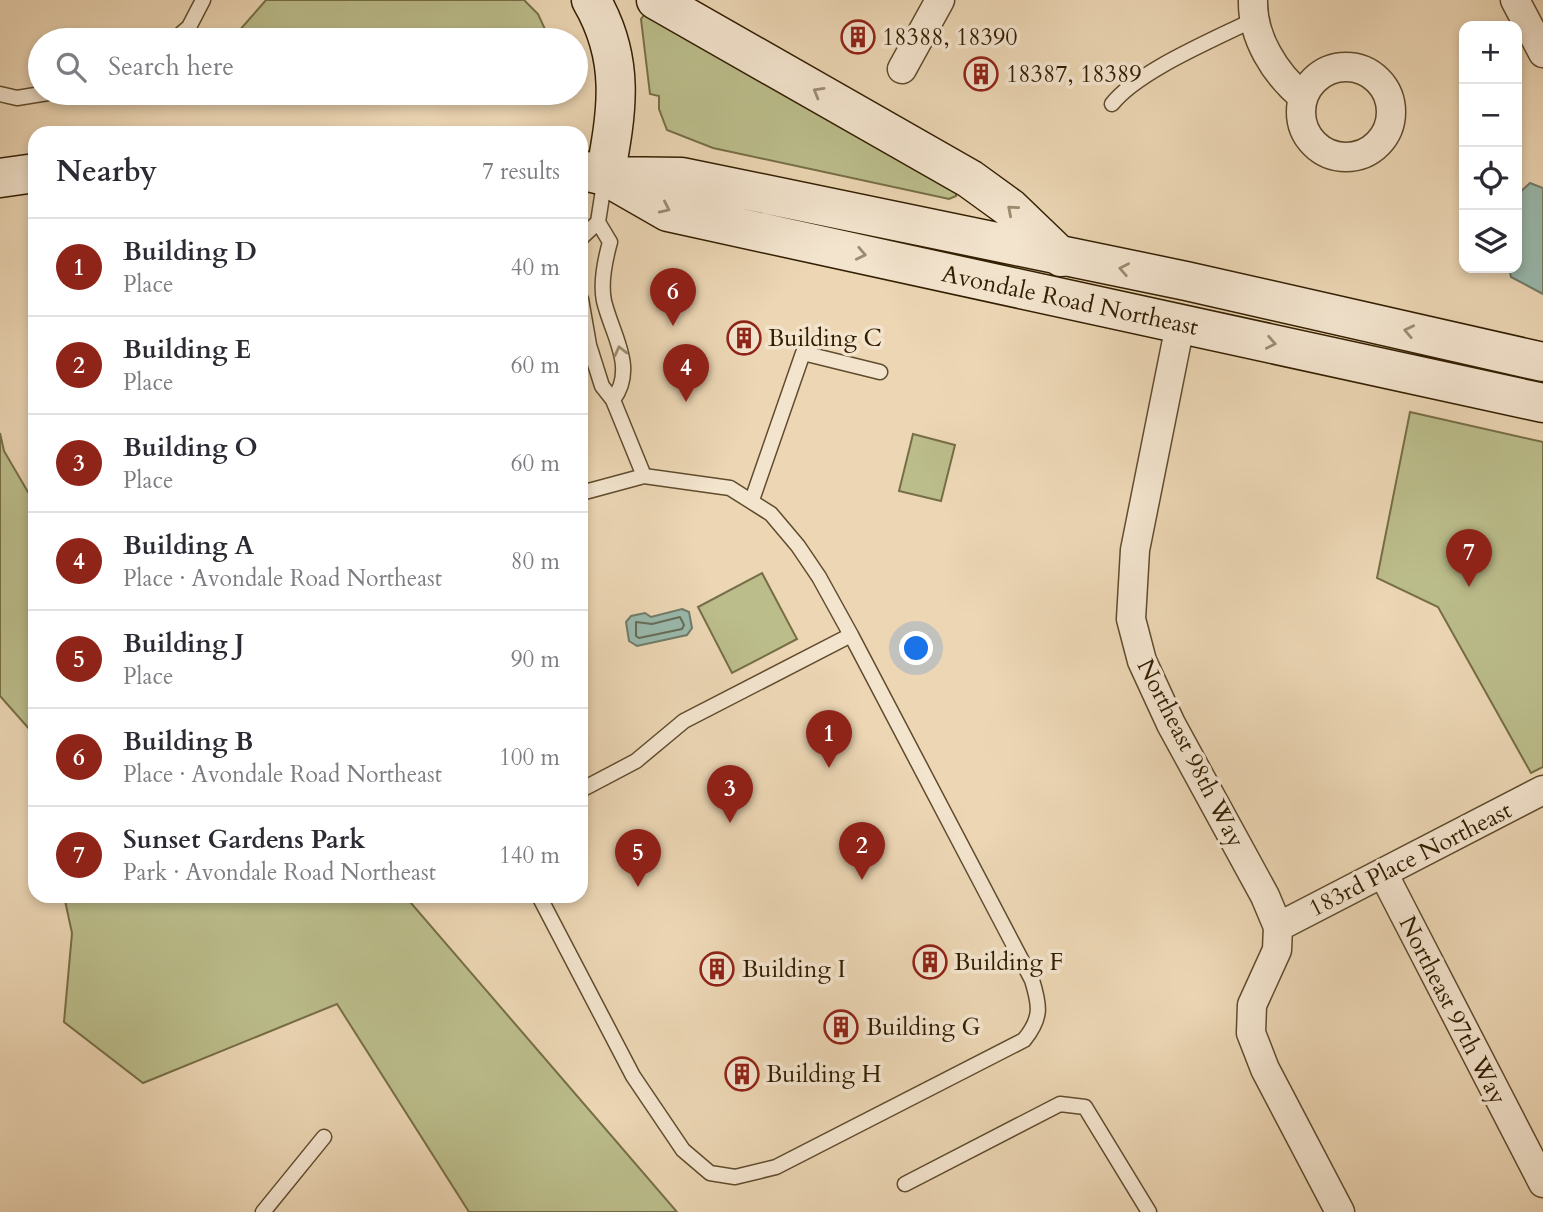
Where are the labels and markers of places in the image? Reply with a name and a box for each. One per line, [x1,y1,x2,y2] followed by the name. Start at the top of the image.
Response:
[839,18,877,56] building icon: 18388, 18390
[882,21,1017,54] place label: 18388, 18390
[962,55,1000,93] building icon: 18387, 18389
[1006,58,1141,91] place label: 18387, 18389
[650,268,696,326] pin: 6
[725,319,763,357] building icon: Building C
[768,322,882,355] place label: Building C
[663,344,709,402] pin: 4
[1446,529,1492,587] pin: 7
[806,710,852,768] pin: 1
[707,765,753,823] pin: 3
[839,822,885,880] pin: 2
[615,829,661,887] pin: 5
[911,943,949,981] building icon: Building F
[954,946,1063,979] place label: Building F
[698,950,736,988] building icon: Building I
[742,953,846,986] place label: Building I
[822,1008,860,1046] building icon: Building G
[866,1011,980,1044] place label: Building G
[723,1055,761,1093] building icon: Building H
[766,1058,881,1091] place label: Building H

